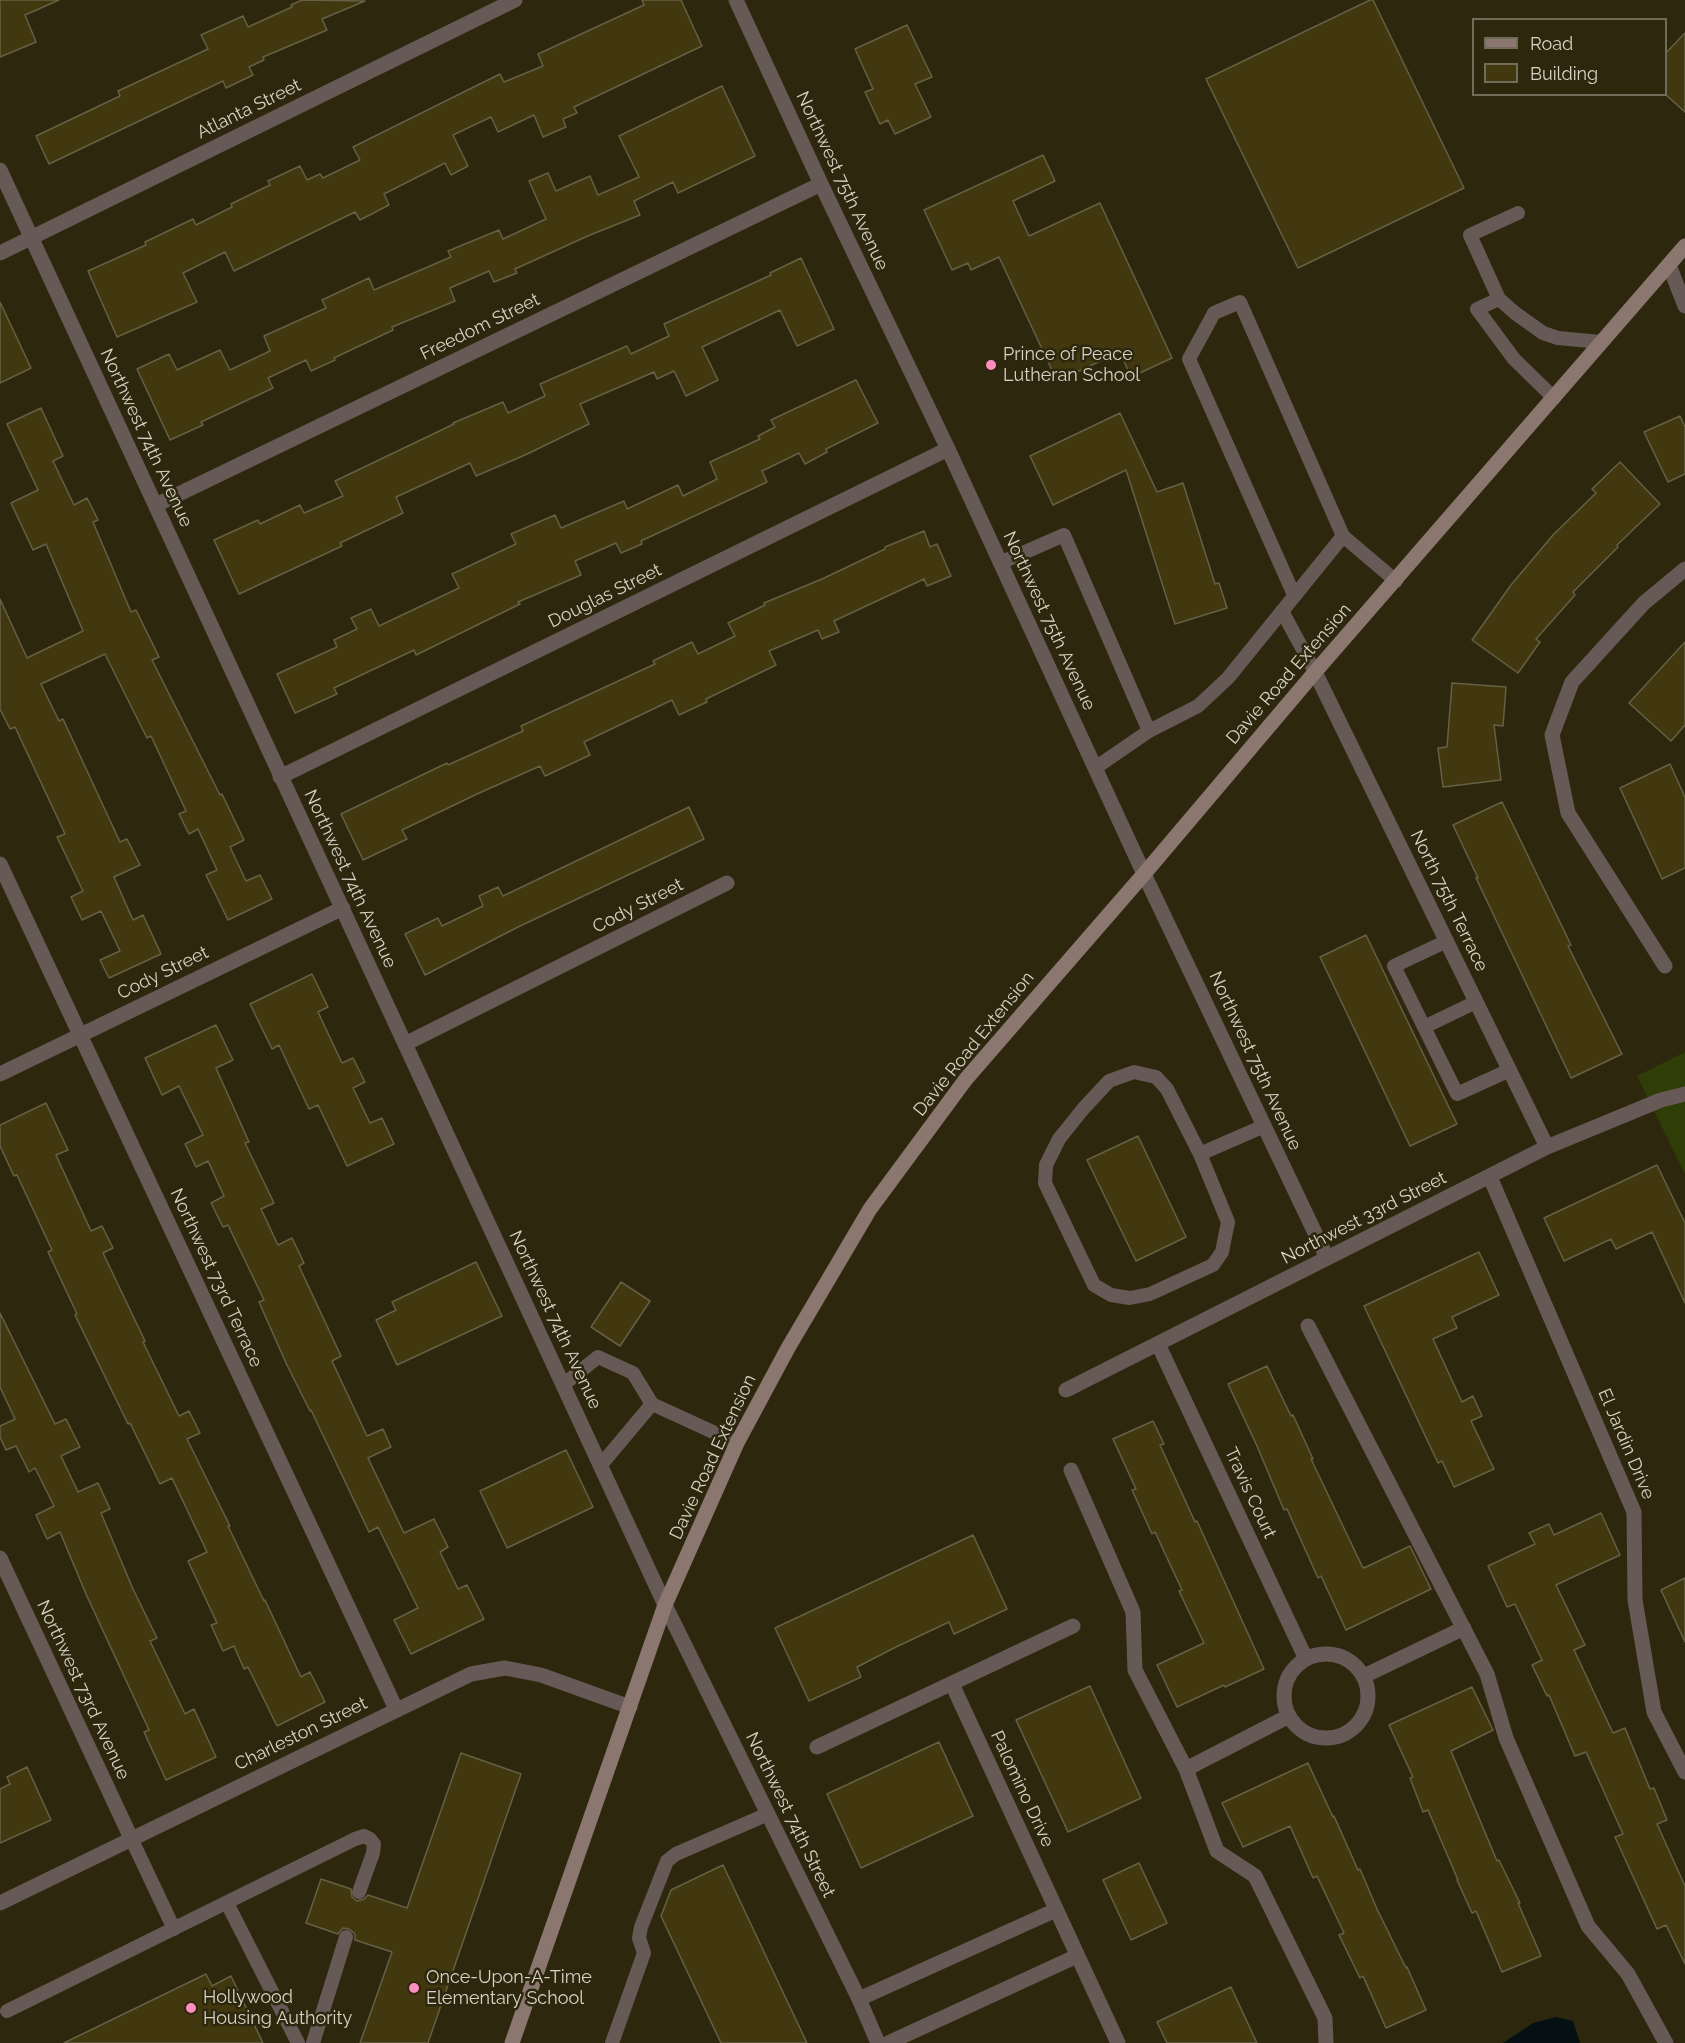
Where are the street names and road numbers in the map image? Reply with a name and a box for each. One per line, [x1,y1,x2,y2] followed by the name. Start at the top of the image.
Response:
[193,74,305,144] street label: Atlanta Street
[791,88,893,274] street label: Northwest 75th Avenue
[417,289,543,365] street label: Freedom Street
[95,345,197,531] street label: Northwest 74th Avenue
[998,528,1100,714] street label: Northwest 75th Avenue
[545,559,665,633] street label: Douglas Street
[1222,599,1356,749] street label: Davie Road Extension
[299,786,401,972] street label: Northwest 74th Avenue
[1405,827,1493,975] street label: North 75th Terrace
[589,874,687,938] street label: Cody Street
[114,942,212,1004] street label: Cody Street
[909,967,1039,1121] street label: Davie Road Extension
[1204,968,1306,1154] street label: Northwest 75th Avenue
[1278,1167,1450,1269] street label: Northwest 33rd Street
[165,1185,267,1371] street label: Northwest 73rd Terrace
[504,1227,606,1413] street label: Northwest 74th Avenue
[665,1371,761,1543] street label: Davie Road Extension
[1593,1385,1659,1503] street label: El Jardin Drive
[1219,1444,1281,1542] street label: Travis Court
[32,1597,134,1783] street label: Northwest 73rd Avenue
[231,1693,371,1775] street label: Charleston Street
[986,1727,1058,1851] street label: Palomino Drive
[741,1729,839,1901] street label: Northwest 74th Street

